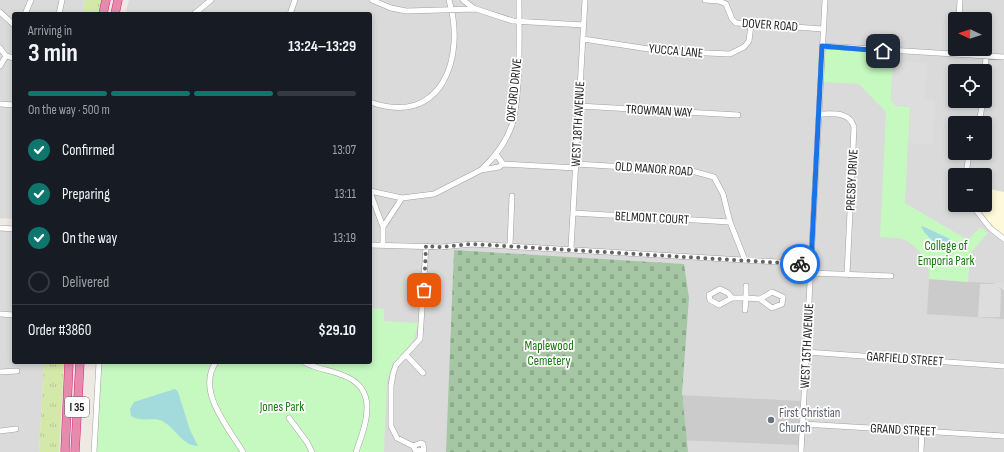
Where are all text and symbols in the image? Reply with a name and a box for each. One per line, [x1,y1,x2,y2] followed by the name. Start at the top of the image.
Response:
[948,12,992,56] north arrow
[948,12,992,212] map controls
[741,15,799,35] street label: DOVER ROAD
[28,23,72,39] text: Arriving in
[866,34,900,68] pin
[288,37,356,56] text: 13:24–13:29
[28,38,78,69] text: 3 min
[872,40,894,62] icon: home
[648,41,704,61] street label: YUCCA LANE
[503,57,525,123] street label: OXFORD DRIVE
[948,64,992,108] button: locate
[568,81,588,167] street label: WEST 18TH AVENUE
[625,101,693,121] street label: TROWMAN WAY
[28,102,110,118] text: On the way · 500 m
[948,116,992,160] button: +
[28,139,50,161] icon: check
[62,141,115,160] text: Confirmed
[333,142,356,158] text: 13:07
[842,149,862,211] street label: PRESBY DRIVE
[614,158,694,180] street label: OLD MANOR ROAD
[948,168,992,212] button: −
[28,183,50,205] icon: check
[62,185,110,204] text: Preparing
[334,186,356,202] text: 13:11
[615,208,689,228] street label: BELMONT COURT
[28,227,50,249] icon: check
[62,229,117,248] text: On the way
[333,230,356,246] text: 13:19
[918,238,974,269] park label: College of Emporia Park
[780,244,820,284] courier
[789,253,811,275] icon: bike
[62,273,109,292] text: Delivered
[407,273,441,307] pin
[413,279,435,301] icon: bag
[797,303,817,389] street label: WEST 15TH AVENUE
[28,321,91,340] text: Order #3860
[318,321,356,340] text: $29.10
[524,338,574,369] park label: Maplewood Cemetery
[866,348,944,370] street label: GARFIELD STREET
[65,397,89,417] road number: I 35
[259,399,304,415] park label: Jones Park
[779,405,840,436] place label: First Christian Church
[766,415,776,425] marker: First Christian Church
[870,420,936,440] street label: GRAND STREET

